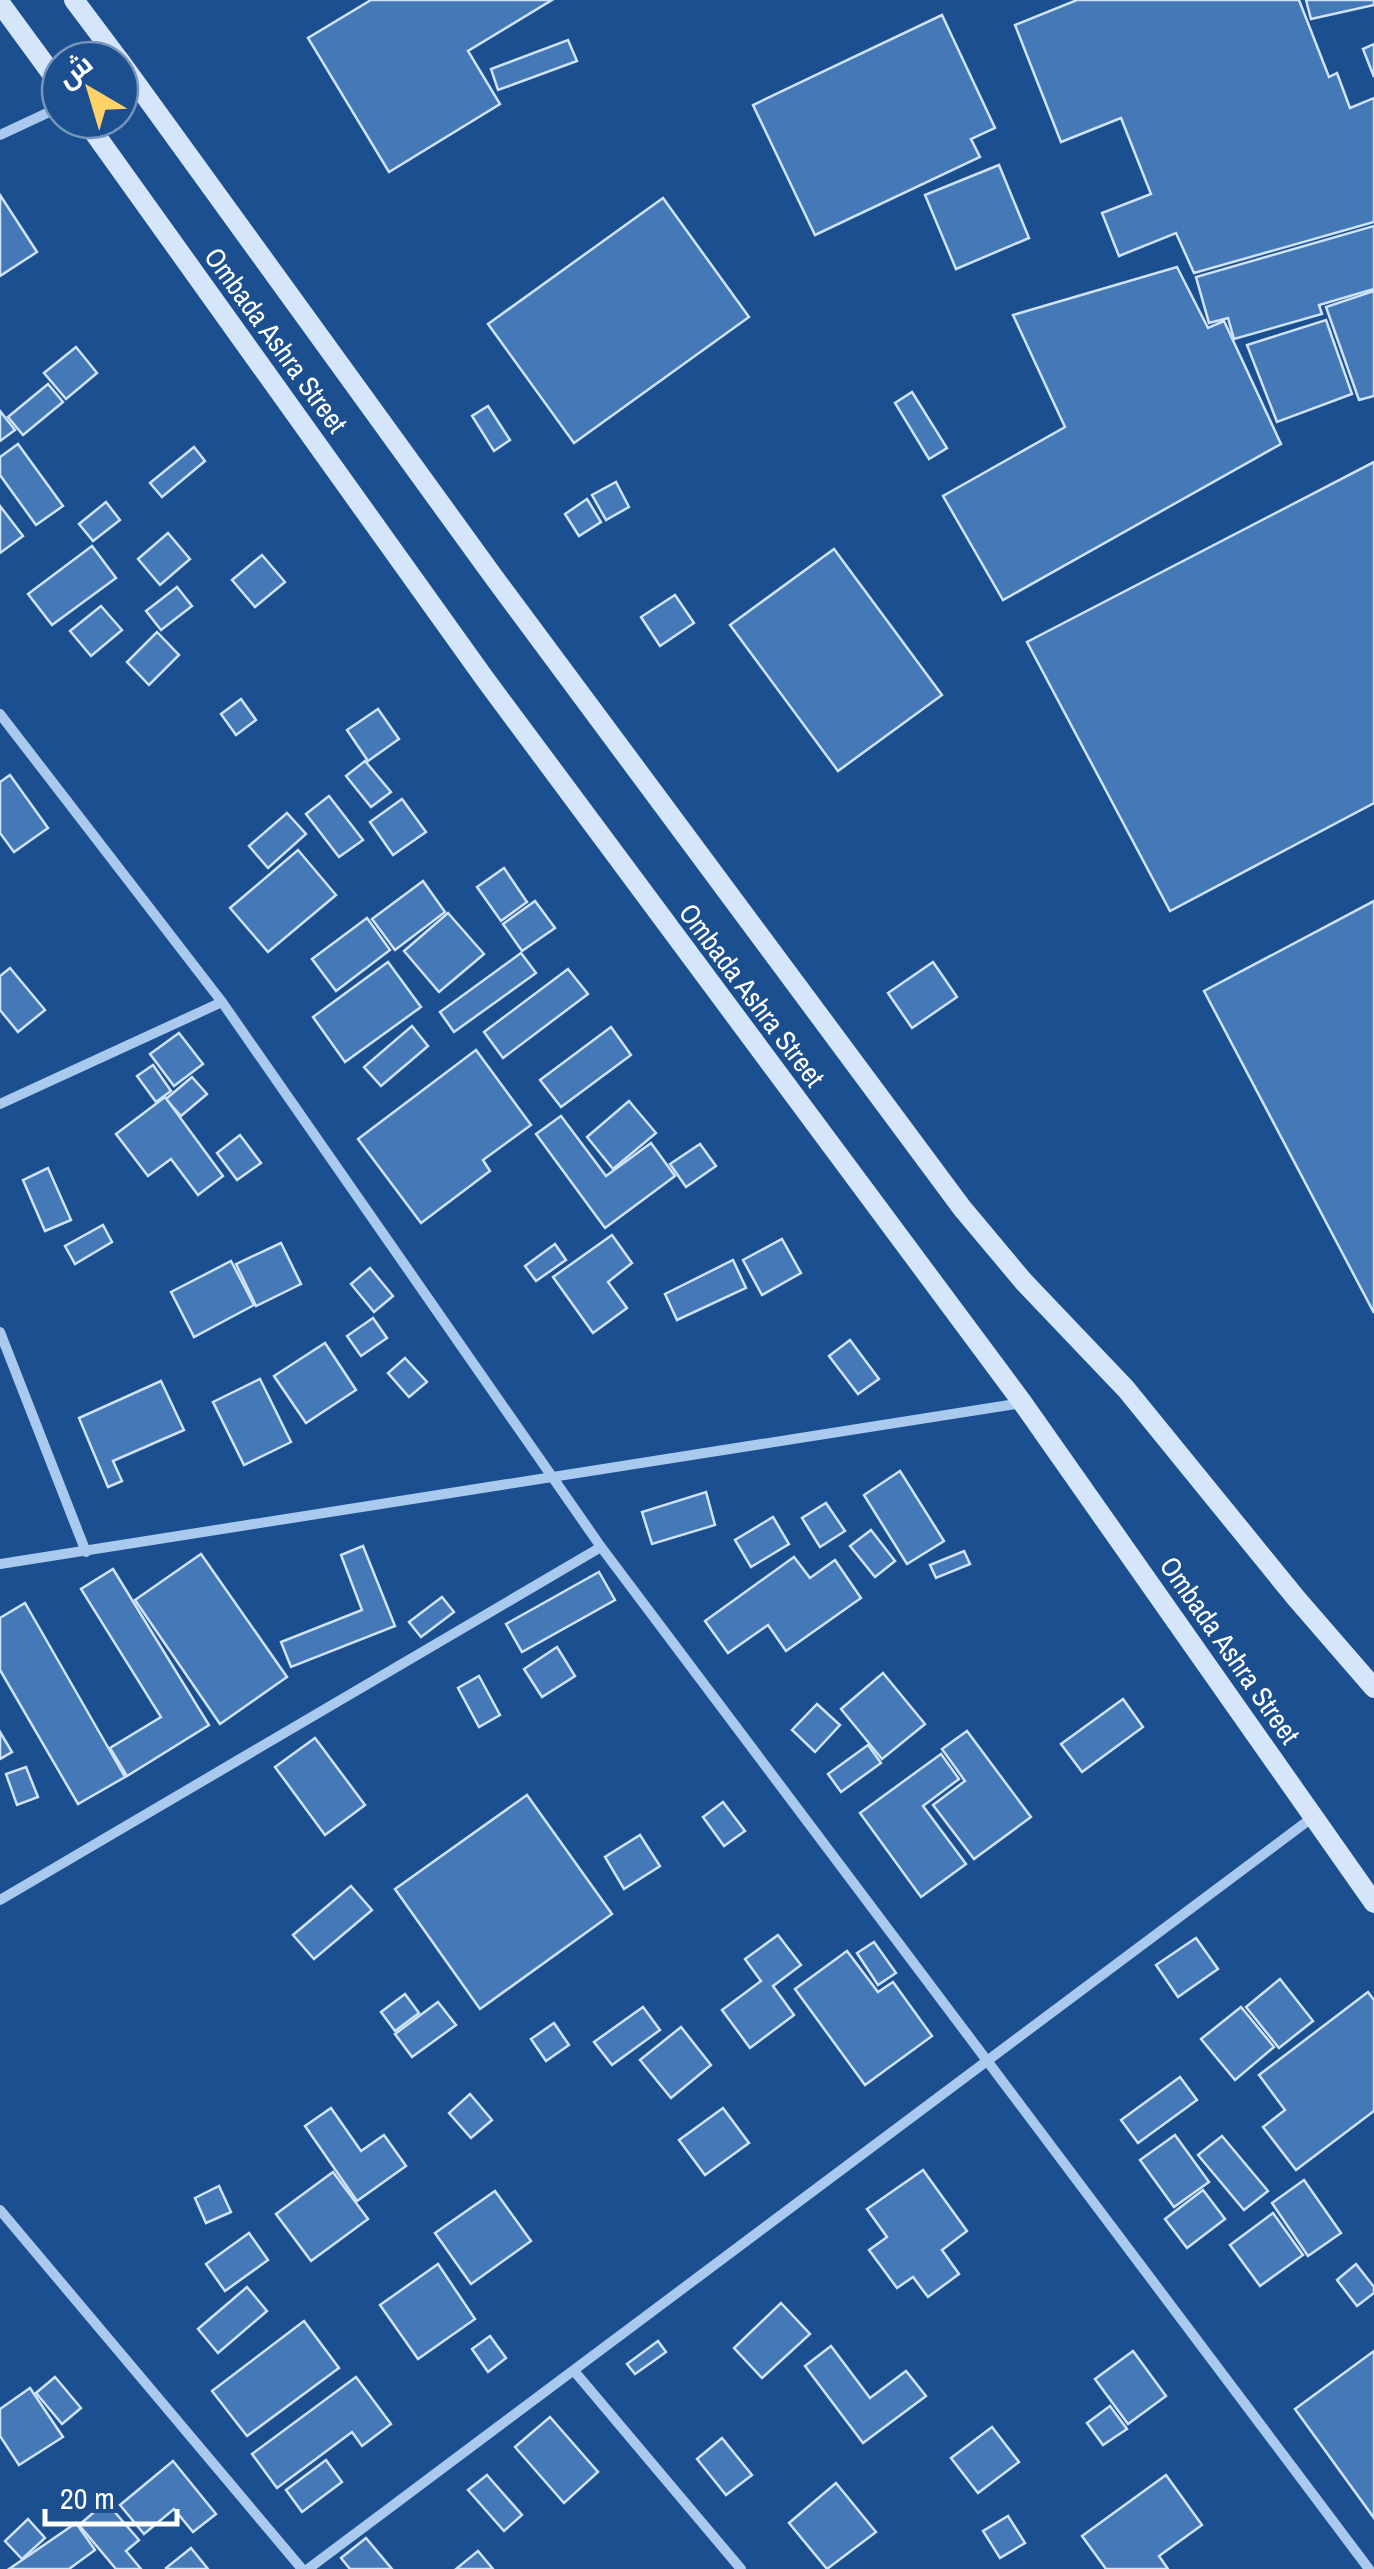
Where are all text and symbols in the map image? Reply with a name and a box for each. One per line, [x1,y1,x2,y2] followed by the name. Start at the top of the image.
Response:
[40,40,140,140] north arrow
[49,44,100,96] text: ش
[196,240,356,440] street label: Ombada Ashra Street
[670,895,834,1095] street label: Ombada Ashra Street
[1151,1549,1309,1751] street label: Ombada Ashra Street
[45,2464,178,2526] scale bar
[60,2478,115,2518] text: 20 m

